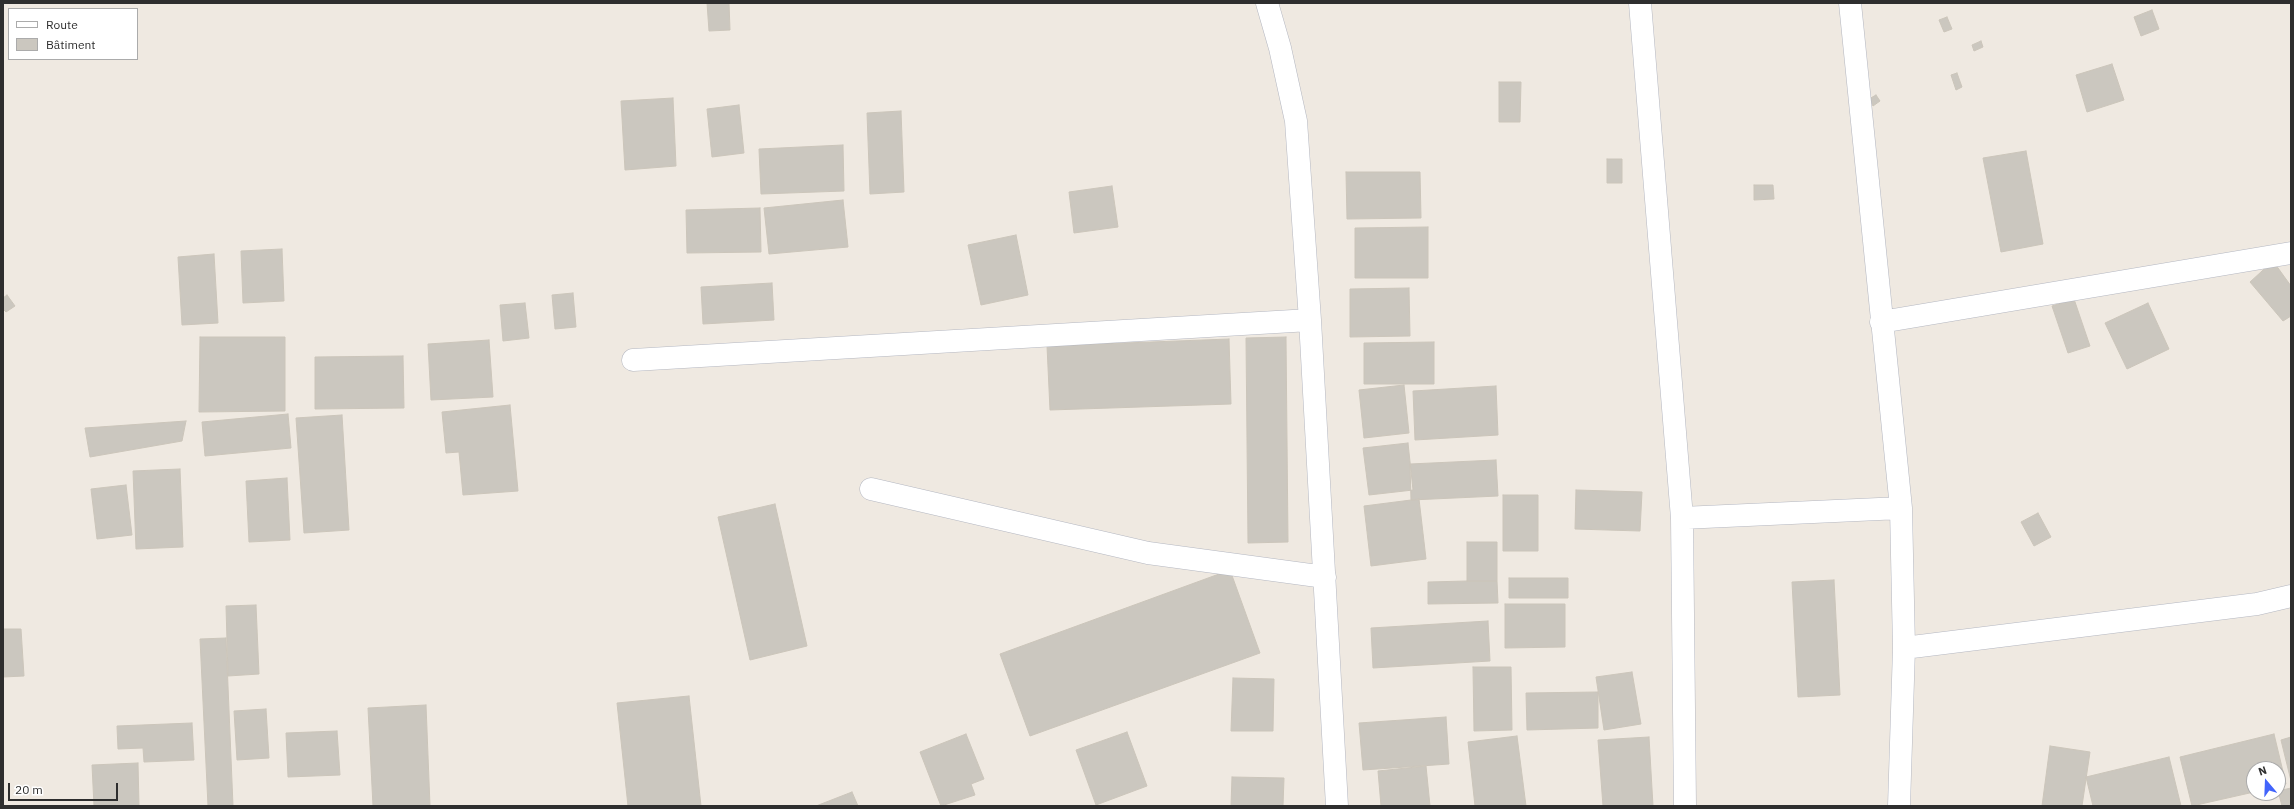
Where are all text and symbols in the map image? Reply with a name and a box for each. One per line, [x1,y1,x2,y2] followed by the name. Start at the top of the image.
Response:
[8,8,138,60] legend
[46,17,78,32] text: Route
[46,37,96,52] text: Bâtiment
[2246,761,2286,801] north arrow
[2256,763,2268,779] text: N
[10,775,120,801] scale bar
[15,782,43,797] text: 20 m

